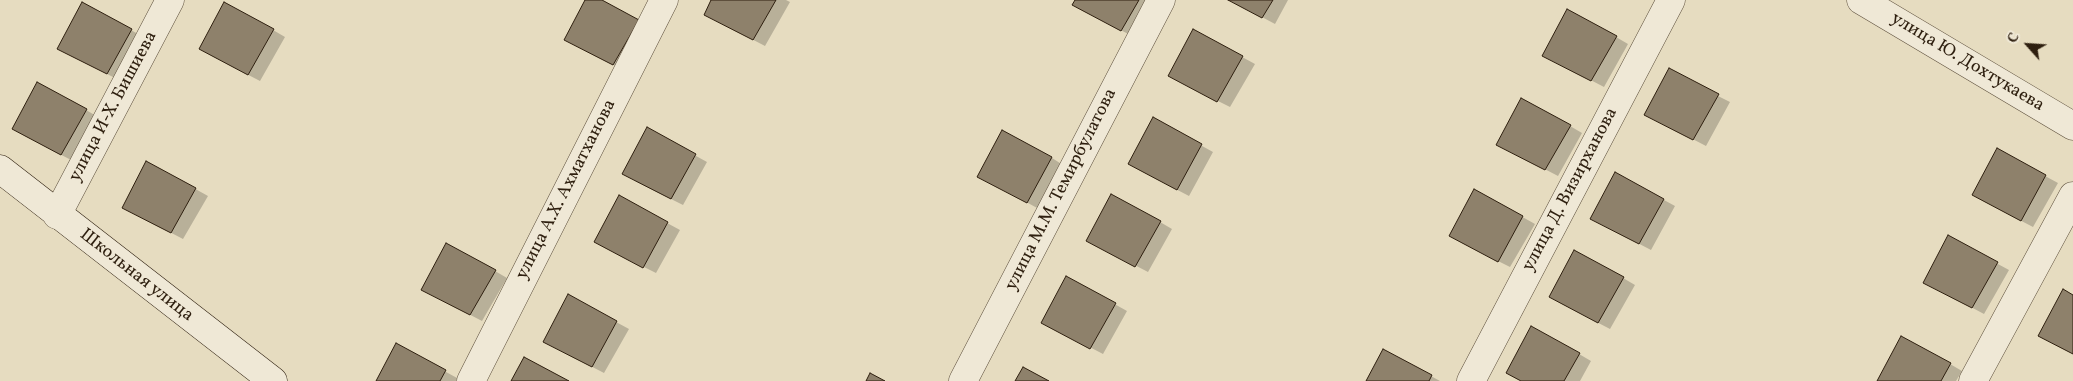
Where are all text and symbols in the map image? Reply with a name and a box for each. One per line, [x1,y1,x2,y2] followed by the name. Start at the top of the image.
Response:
[1886,9,2048,117] street label: улица Ю. Дохтукаева
[2003,20,2053,70] north arrow
[65,28,163,186] street label: улица И-Х. Бишиева
[2004,30,2025,46] text: С
[1002,85,1122,295] street label: улица М.М. Темирбулатова
[512,96,622,284] street label: улица А.Х. Ахматханова
[1519,104,1623,276] street label: улица Д. Визирханова
[75,225,197,327] street label: Школьная улица

